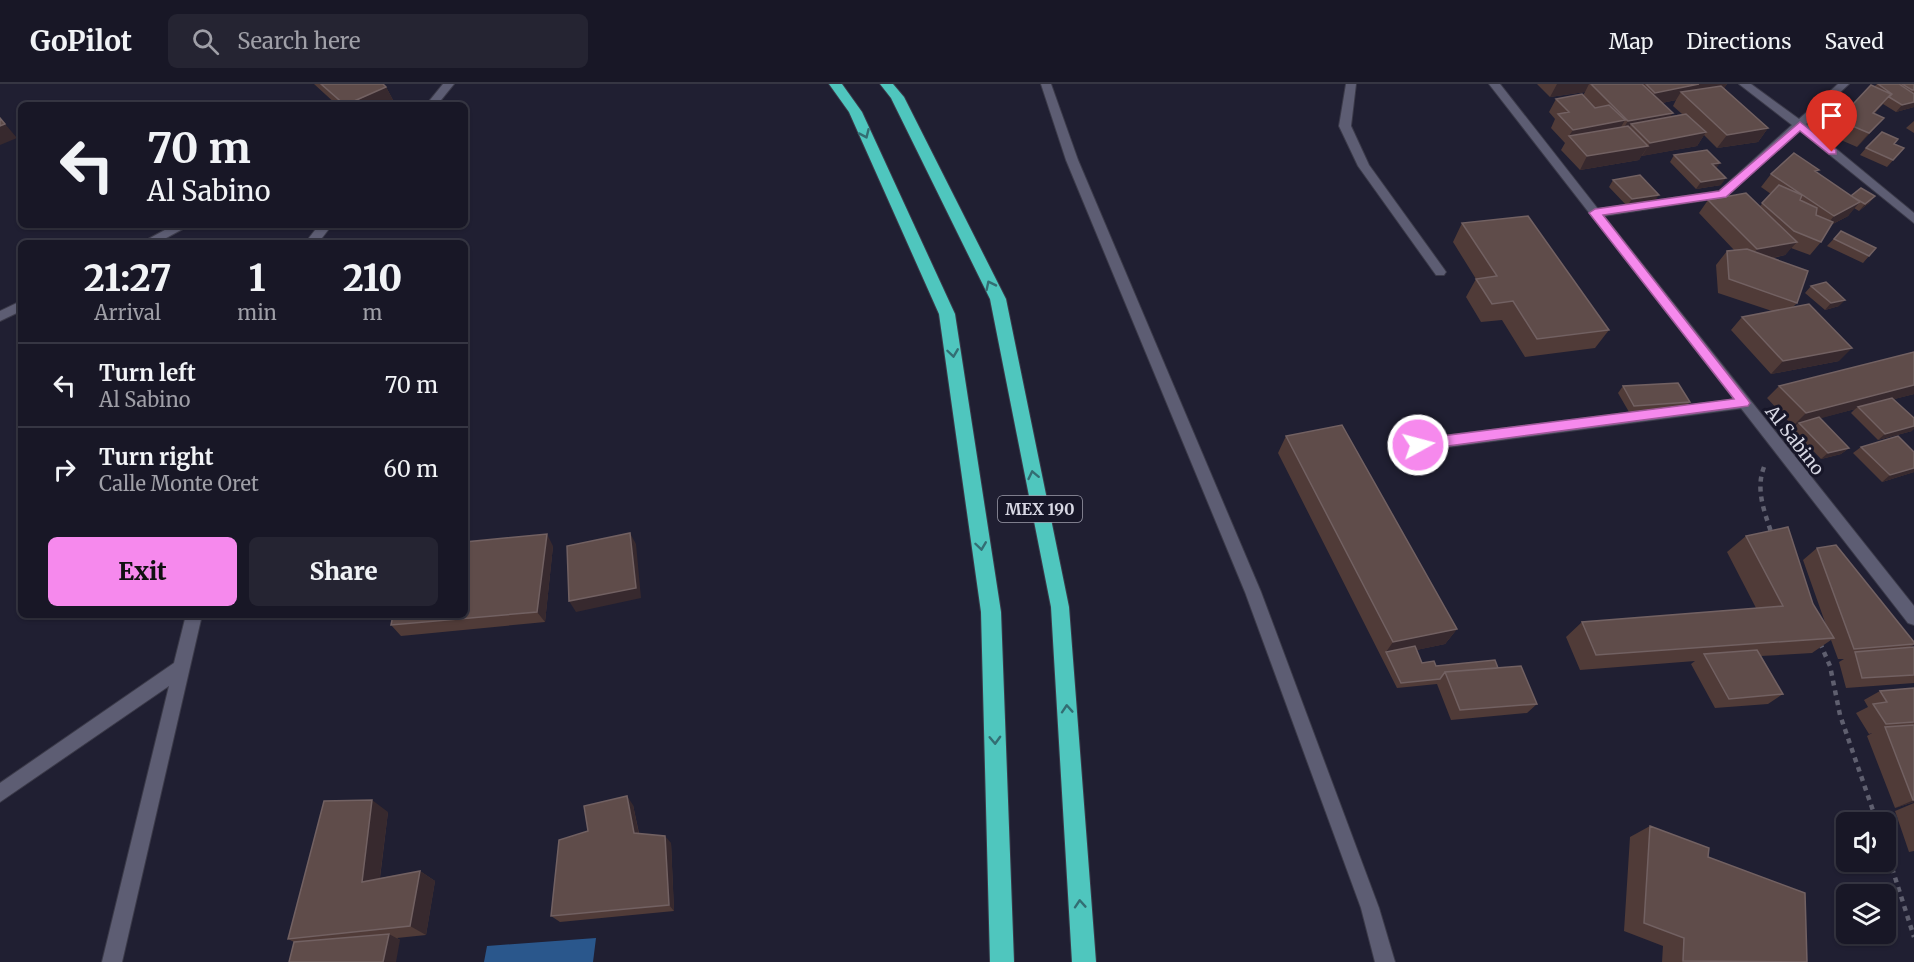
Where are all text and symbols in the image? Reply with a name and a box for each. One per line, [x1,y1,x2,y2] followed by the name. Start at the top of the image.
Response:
[168,14,588,68] search box
[30,23,132,59] text: GoPilot
[189,25,222,58] icon: search
[237,27,361,55] text: Search here
[1609,28,1653,55] text: Map
[1686,28,1791,55] text: Directions
[1824,28,1884,55] text: Saved
[1806,90,1857,152] pin
[1815,99,1848,132] icon: arrive
[147,122,251,174] text: 70 m
[48,126,126,204] icon: left
[857,128,869,139] one-way arrow
[147,174,271,208] text: Al Sabino
[84,256,172,301] text: 21:27
[249,256,265,301] text: 1
[343,256,402,301] text: 210
[986,281,998,292] one-way arrow
[94,300,161,325] text: Arrival
[237,300,277,325] text: min
[362,300,382,325] text: m
[946,348,958,357] one-way arrow
[99,359,196,387] text: Turn left
[48,369,81,402] icon: left
[385,371,438,399] text: 70 m
[99,387,190,412] text: Al Sabino
[1760,400,1829,480] street label: Al Sabino
[1386,413,1450,477] position arrow
[99,443,213,471] text: Turn right
[48,453,81,486] icon: right
[384,455,438,483] text: 60 m
[1027,470,1040,480] one-way arrow
[99,471,259,496] text: Calle Monte Oret
[998,496,1082,522] road number: MEX 190
[48,537,237,606] button: Exit
[249,537,438,606] button: Share
[975,541,987,550] one-way arrow
[1061,705,1074,714] one-way arrow
[989,735,1001,744] one-way arrow
[1836,812,1896,944] map controls
[1836,812,1896,872] button: sound
[1836,884,1896,944] button: layers
[1074,899,1087,908] one-way arrow

